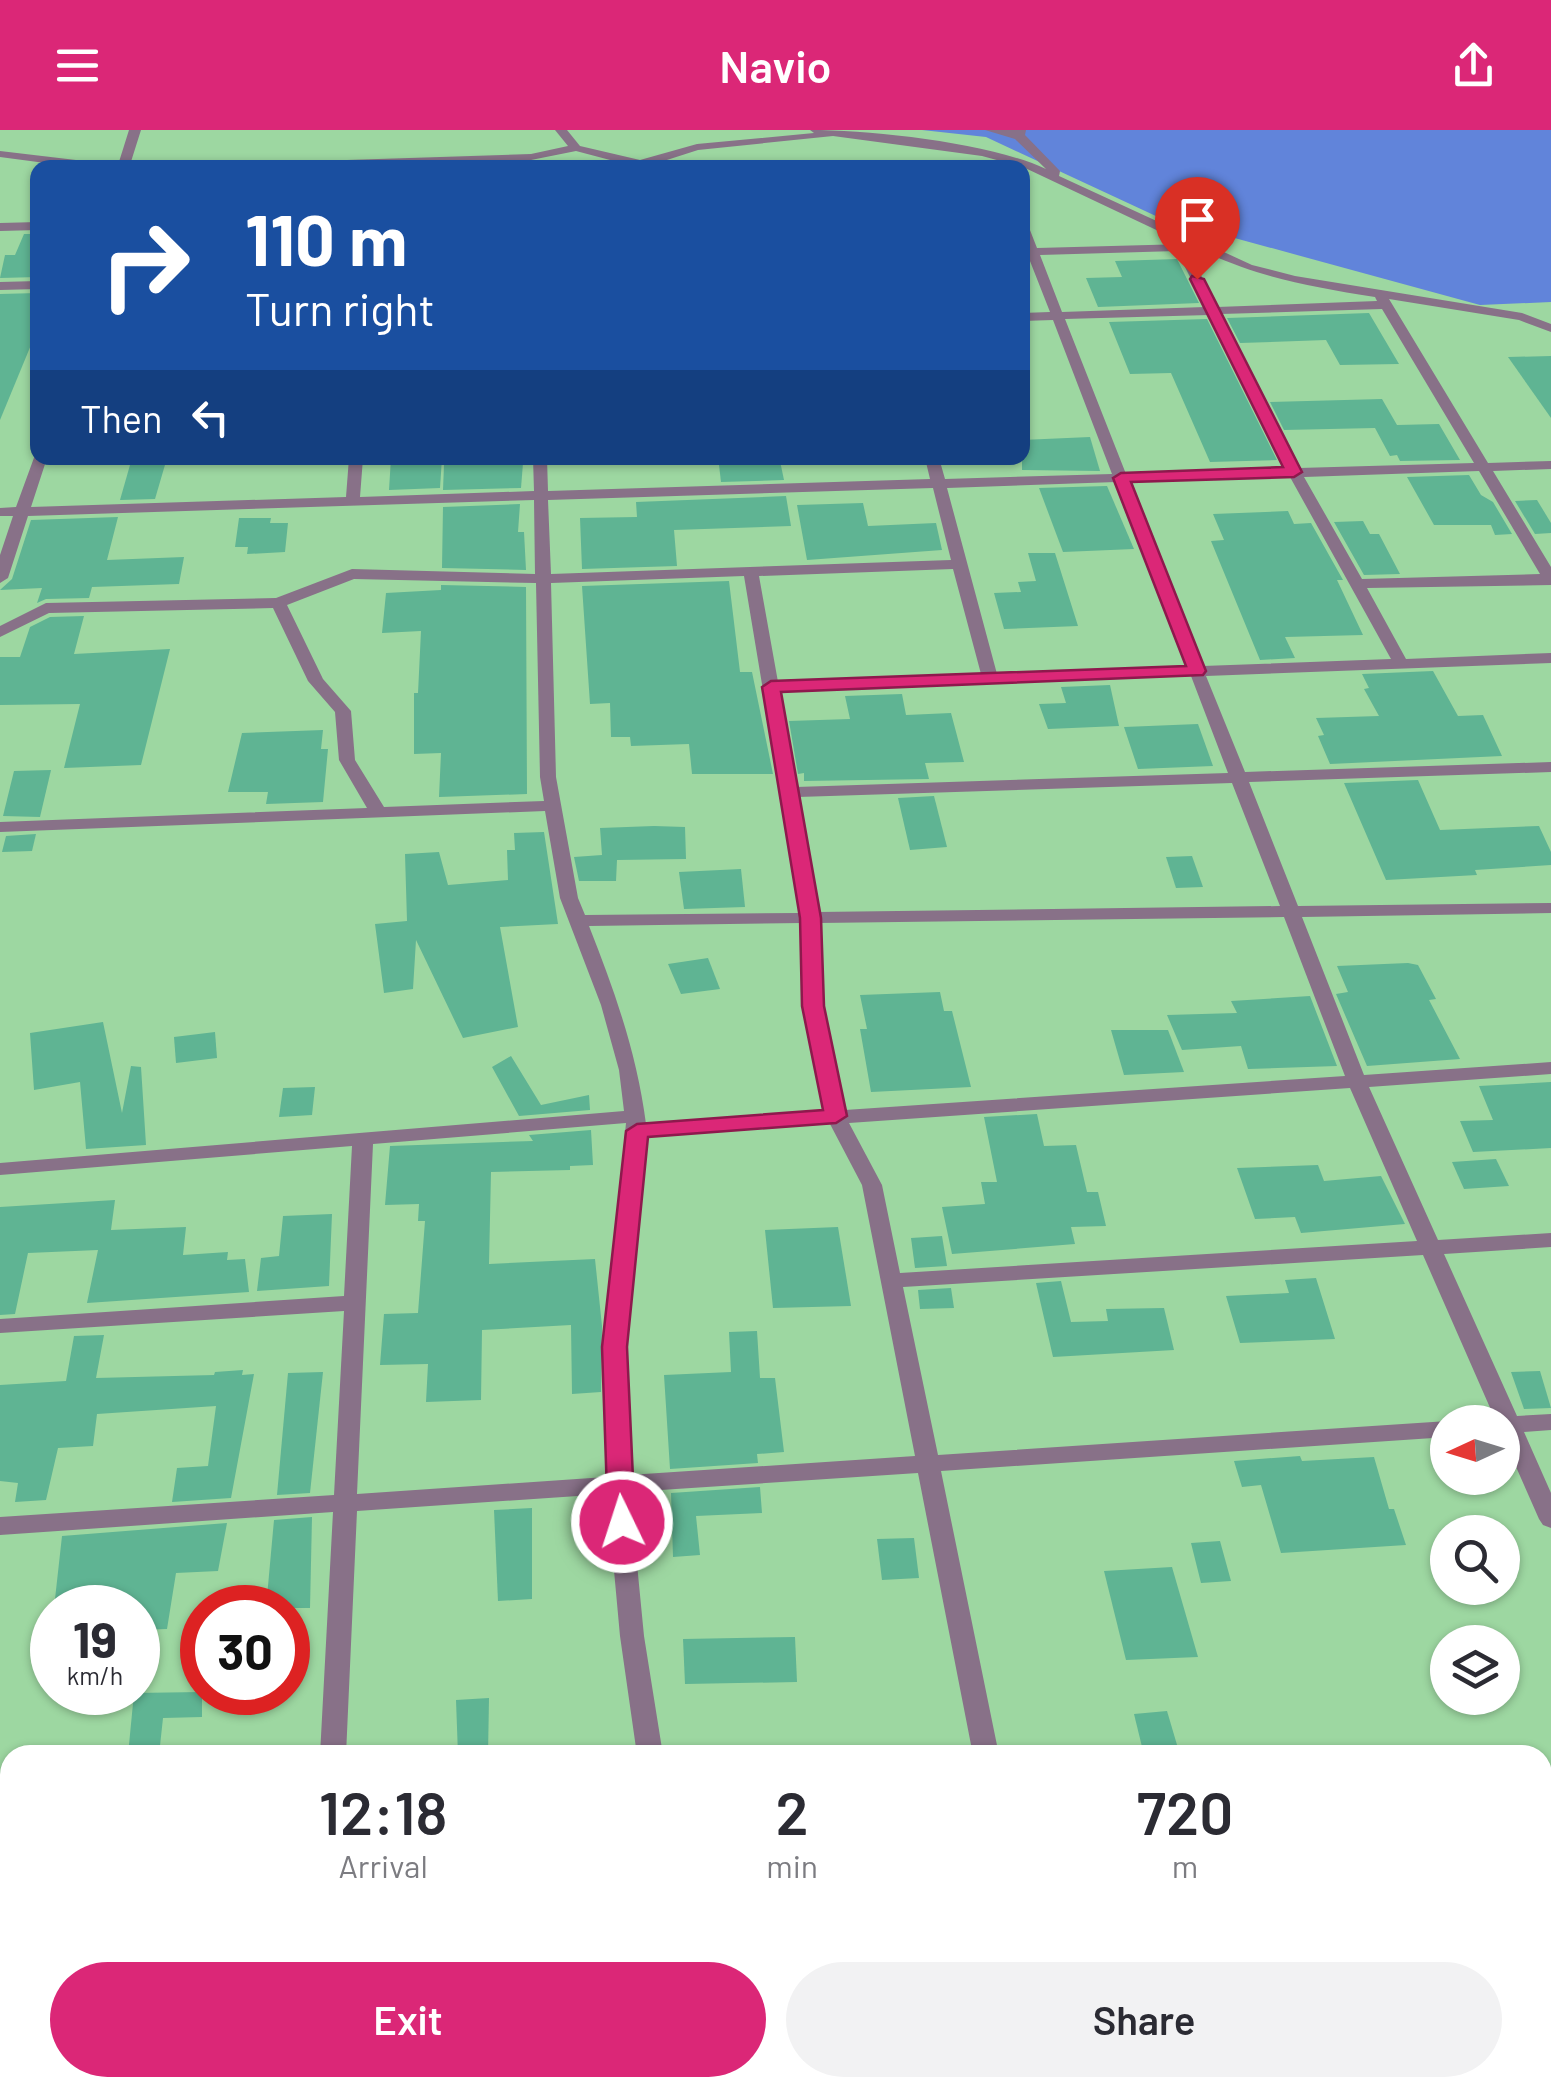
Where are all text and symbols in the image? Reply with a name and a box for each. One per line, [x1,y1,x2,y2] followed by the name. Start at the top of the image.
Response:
[50,38,105,93] icon: menu
[719,38,832,92] text: Navio
[1446,38,1501,93] icon: share
[1155,177,1240,280] pin
[1170,192,1225,247] icon: arrive
[245,196,407,280] text: 110 m
[80,200,210,330] icon: right
[245,281,435,335] text: Turn right
[183,390,238,445] icon: left
[80,395,163,441] text: Then
[1430,1405,1520,1495] north arrow
[1430,1405,1520,1715] map controls
[570,1470,674,1574] position arrow
[1430,1515,1520,1605] button: search
[180,1585,310,1715] speed limit sign: 30
[73,1608,117,1668] text: 19
[1430,1625,1520,1715] button: layers
[67,1660,123,1690] text: km/h
[319,1775,447,1847] text: 12:18
[776,1775,809,1847] text: 2
[1137,1775,1233,1847] text: 720
[338,1846,428,1884] text: Arrival
[766,1846,818,1884] text: min
[1172,1846,1198,1884] text: m
[50,1962,766,2077] button: Exit
[786,1962,1502,2077] button: Share

